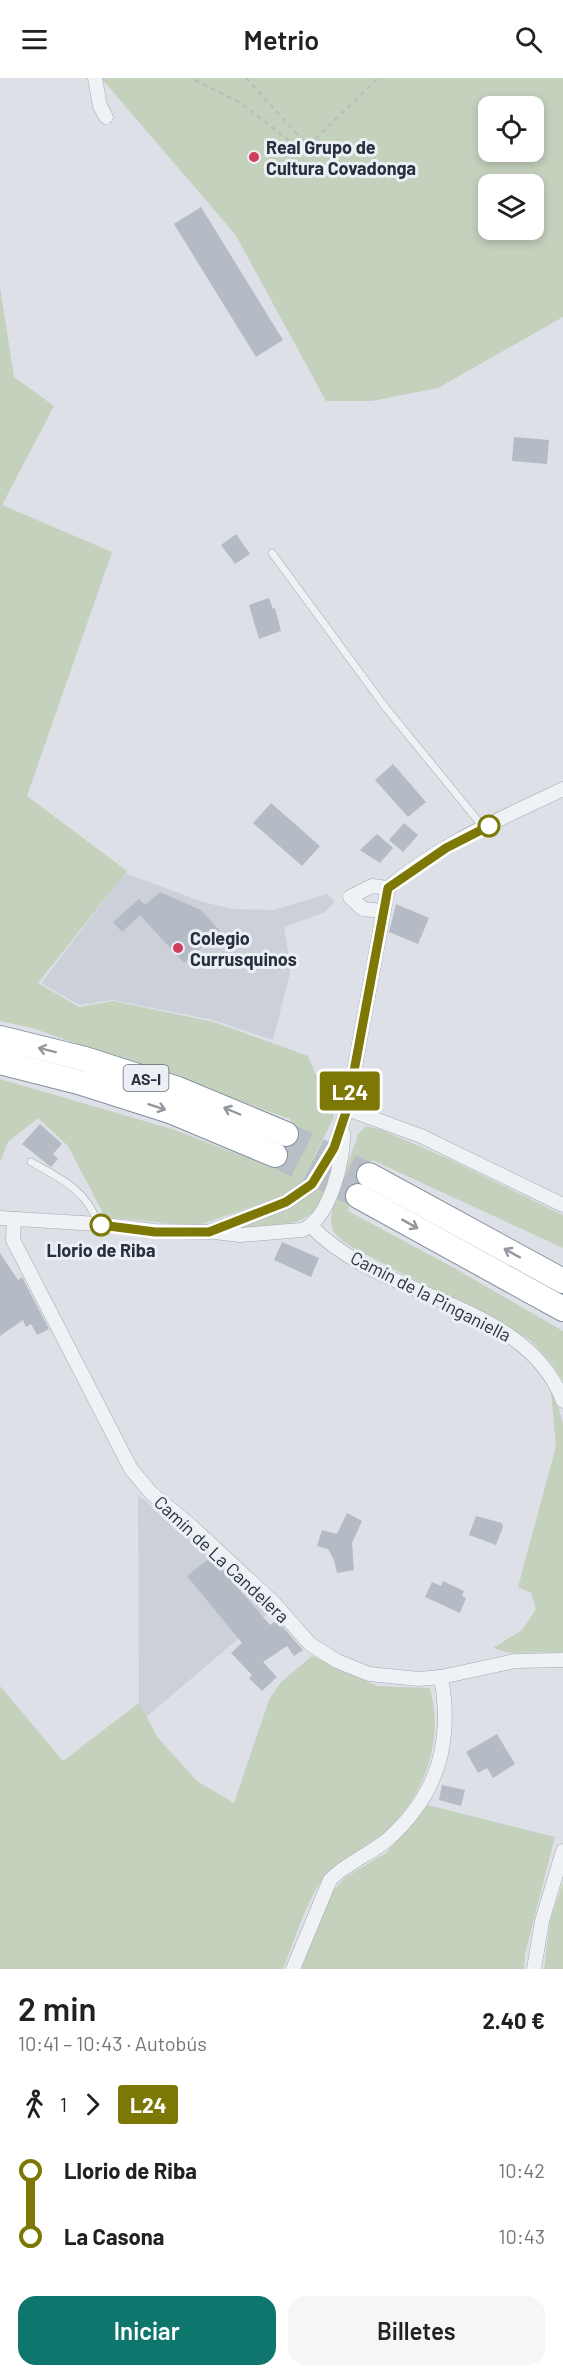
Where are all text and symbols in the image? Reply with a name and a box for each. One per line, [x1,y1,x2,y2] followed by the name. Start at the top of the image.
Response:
[18,23,51,56] icon: menu
[244,23,319,55] text: Metrio
[512,23,545,56] icon: search
[478,96,544,240] map controls
[478,96,544,162] button: locate
[266,136,416,179] place label: Real Grupo de Cultura Covadonga
[247,150,261,164] marker: Real Grupo de Cultura Covadonga
[478,174,544,240] button: layers
[478,815,500,837] unlabelled marker
[190,927,297,970] place label: Colegio Currusquinos
[171,941,185,955] marker: Colegio Currusquinos
[38,1043,57,1055] one-way arrow
[124,1065,168,1091] road number: AS-I
[316,1072,385,1110] line badge: L24
[332,1079,368,1104] text: L24
[147,1102,166,1113] one-way arrow
[223,1105,241,1116] one-way arrow
[90,1214,112,1236] marker: Llorio de Riba
[400,1219,418,1230] one-way arrow
[47,1239,155,1261] place label: Llorio de Riba
[347,1246,515,1346] street label: Camín de la Pinganiella
[504,1247,521,1259] one-way arrow
[150,1491,294,1627] street label: Camín de La Candelera
[18,1988,97,2028] text: 2 min
[483,2007,545,2033] text: 2.40 €
[18,2031,207,2055] text: 10:41 – 10:43 · Autobús
[18,2088,51,2121] icon: walk
[76,2088,109,2121] icon: forward
[60,2092,67,2116] text: 1
[130,2092,166,2117] text: L24
[64,2157,197,2183] text: Llorio de Riba
[498,2158,545,2182] text: 10:42
[64,2223,164,2249] text: La Casona
[499,2224,545,2248] text: 10:43
[18,2296,276,2365] button: Iniciar
[288,2296,545,2365] button: Billetes

